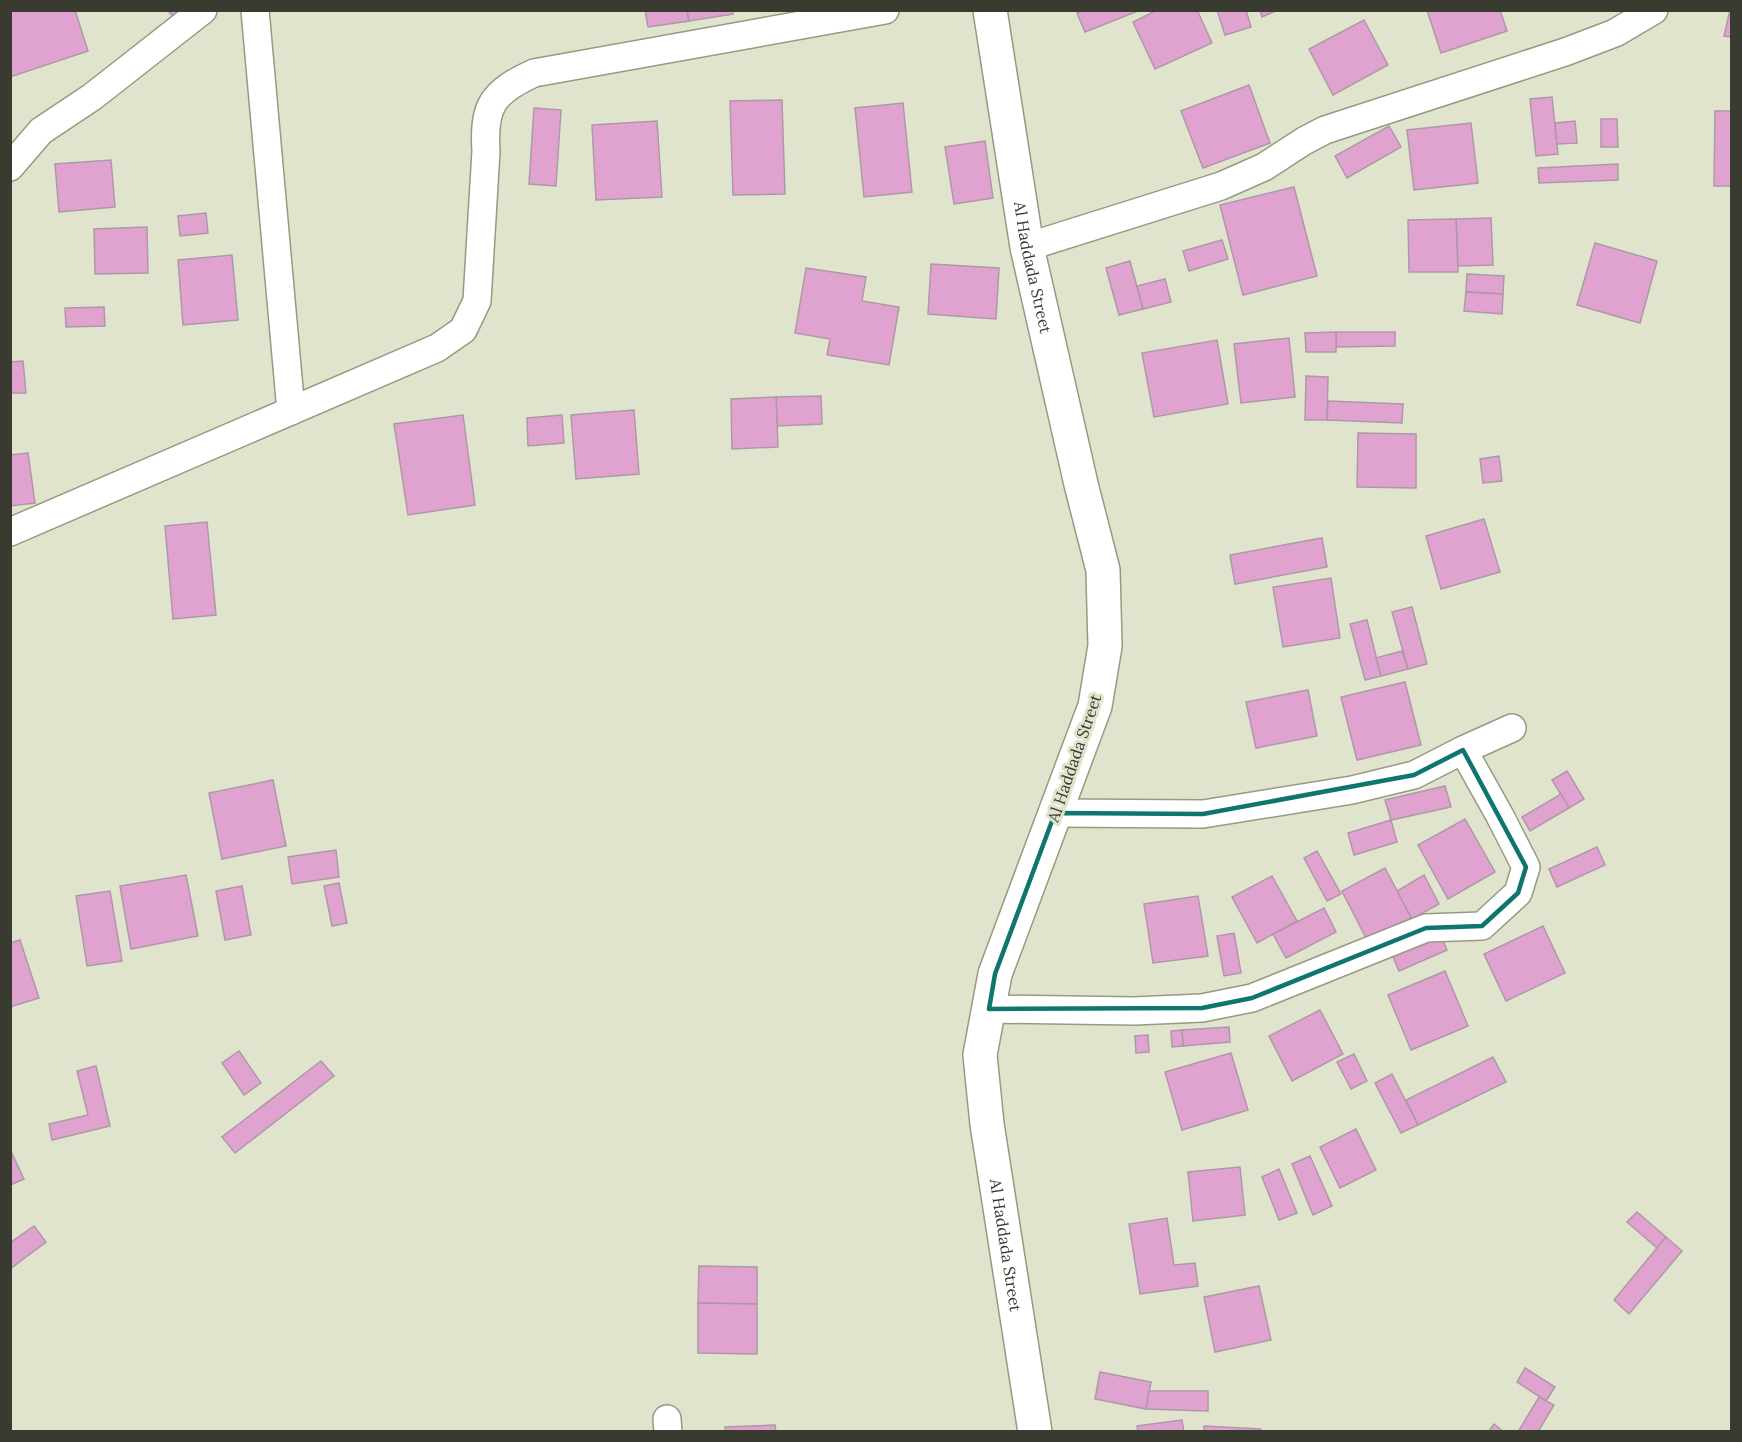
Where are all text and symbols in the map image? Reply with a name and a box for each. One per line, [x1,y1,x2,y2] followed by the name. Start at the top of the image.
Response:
[1010,199,1057,336] street label: Al Haddada Street
[1042,691,1106,826] street label: Al Haddada Street
[986,1176,1026,1314] street label: Al Haddada Street

